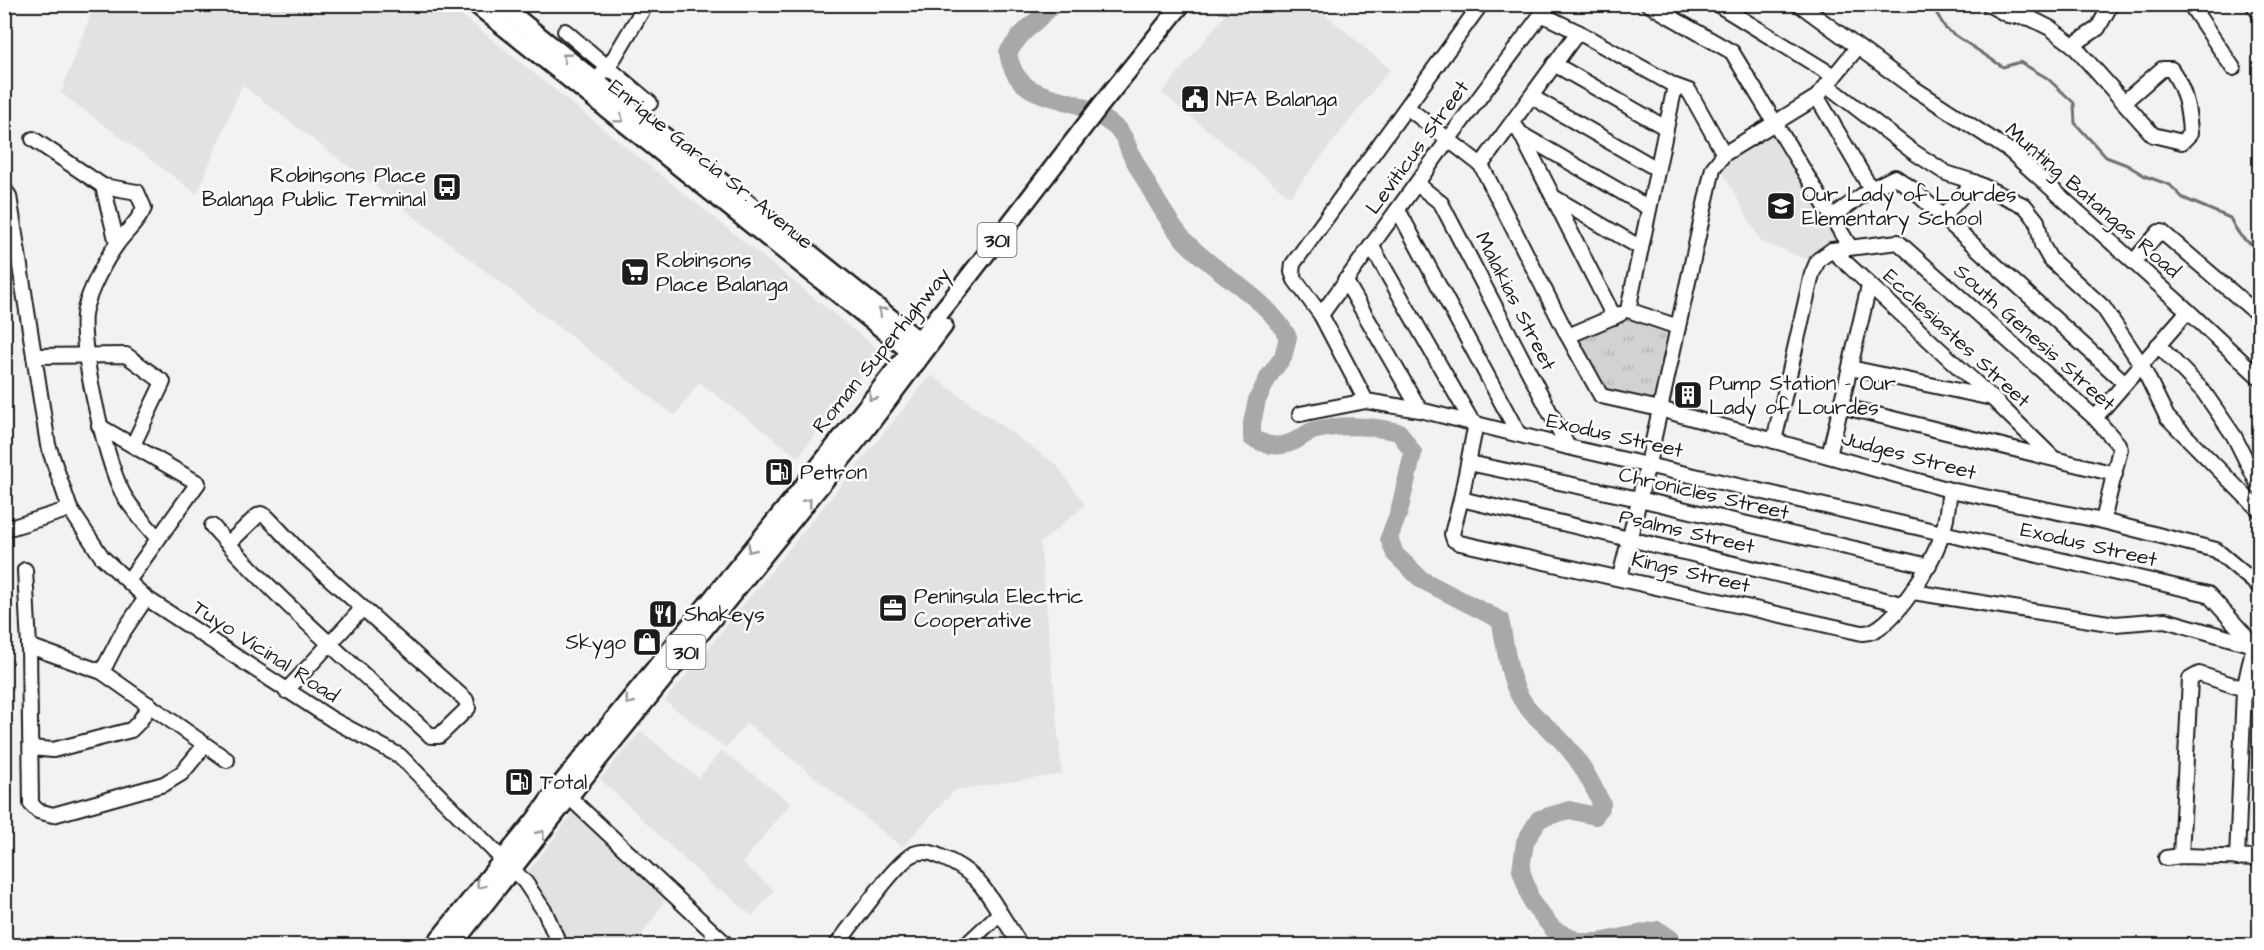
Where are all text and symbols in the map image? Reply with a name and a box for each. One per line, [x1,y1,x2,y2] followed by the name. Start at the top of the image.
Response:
[562,54,573,65] one-way arrow
[602,73,819,256] street label: Enrique Garcia Sr. Avenue
[1359,74,1476,220] street label: Leviticus Street
[1179,83,1211,115] public building icon: NFA Balanga
[1216,85,1337,116] place label: NFA Balanga
[613,112,624,123] one-way arrow
[1997,116,2187,286] street label: Munting Batangas Road
[202,161,426,216] place label: Robinsons Place Balanga Public Terminal
[431,171,463,203] bus stop icon: Robinsons Place Balanga Public Terminal
[1802,180,2017,235] place label: Our Lady of Lourdes Elementary School
[1765,190,1797,222] school or university icon: Our Lady of Lourdes Elementary School
[978,223,1016,257] road number: 301
[1468,227,1563,376] street label: Malakias Street
[656,246,788,301] place label: Robinsons Place Balanga
[619,256,651,288] supermarket icon: Robinsons Place Balanga
[1947,257,2122,418] street label: South Genesis Street
[805,261,959,441] street label: Roman Superhighway
[1876,262,2037,415] street label: Ecclesiastes Street
[877,307,888,318] one-way arrow
[1709,369,1896,424] place label: Pump Station - Our Lady of Lourdes
[1672,379,1704,411] building icon: Pump Station - Our Lady of Lourdes
[869,390,880,401] one-way arrow
[1544,406,1687,465] street label: Exodus Street
[1838,424,1980,489] street label: Judges Street
[763,456,795,488] fuel station icon: Petron
[800,458,867,487] place label: Petron
[1616,460,1792,527] street label: Chronicles Street
[800,498,811,509] one-way arrow
[1616,502,1758,561] street label: Psalms Street
[2018,515,2161,574] street label: Exodus Street
[747,542,758,553] one-way arrow
[1628,545,1754,602] street label: Kings Street
[914,582,1083,636] place label: Peninsula Electric Cooperative
[877,592,909,624] office icon: Peninsula Electric Cooperative
[186,593,345,712] street label: Tuyo Vicinal Road
[647,598,679,630] restaurant icon: Shakeys
[684,600,765,631] place label: Shakeys
[631,626,663,658] shop icon: Skygo
[565,628,626,659] place label: Skygo
[666,635,706,669] road number: 301
[625,694,636,705] one-way arrow
[503,766,535,798] fuel station icon: Total
[540,768,587,797] place label: Total
[534,830,545,841] one-way arrow
[476,879,487,890] one-way arrow

